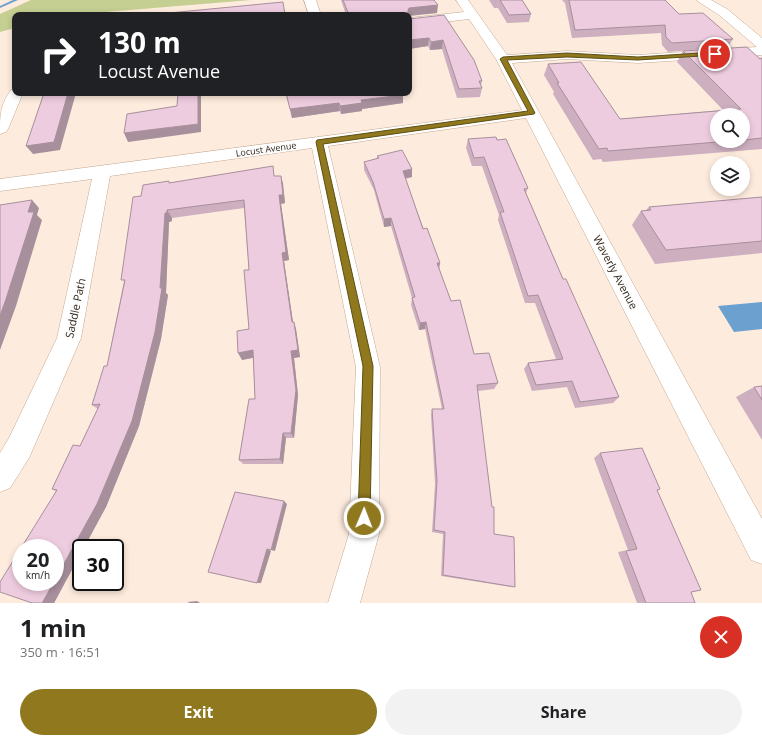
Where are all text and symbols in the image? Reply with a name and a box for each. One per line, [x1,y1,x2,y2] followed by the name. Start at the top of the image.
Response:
[98,23,181,61] text: 130 m
[32,28,84,80] icon: right
[698,37,732,71] pin
[704,43,726,65] icon: arrive
[98,59,220,83] text: Locust Avenue
[710,108,750,196] map controls
[710,108,750,148] button: search
[235,138,297,160] street label: Locust Avenue
[710,156,750,196] button: layers
[590,232,642,312] street label: Waverly Avenue
[61,277,89,339] street label: Saddle Path
[343,497,385,539] position arrow
[72,539,124,591] speed limit sign: 30
[27,546,49,573] text: 20
[26,568,50,582] text: km/h
[20,611,87,644] text: 1 min
[700,616,742,658] button: close
[20,643,101,661] text: 350 m · 16:51
[20,689,377,735] button: Exit
[385,689,742,735] button: Share

